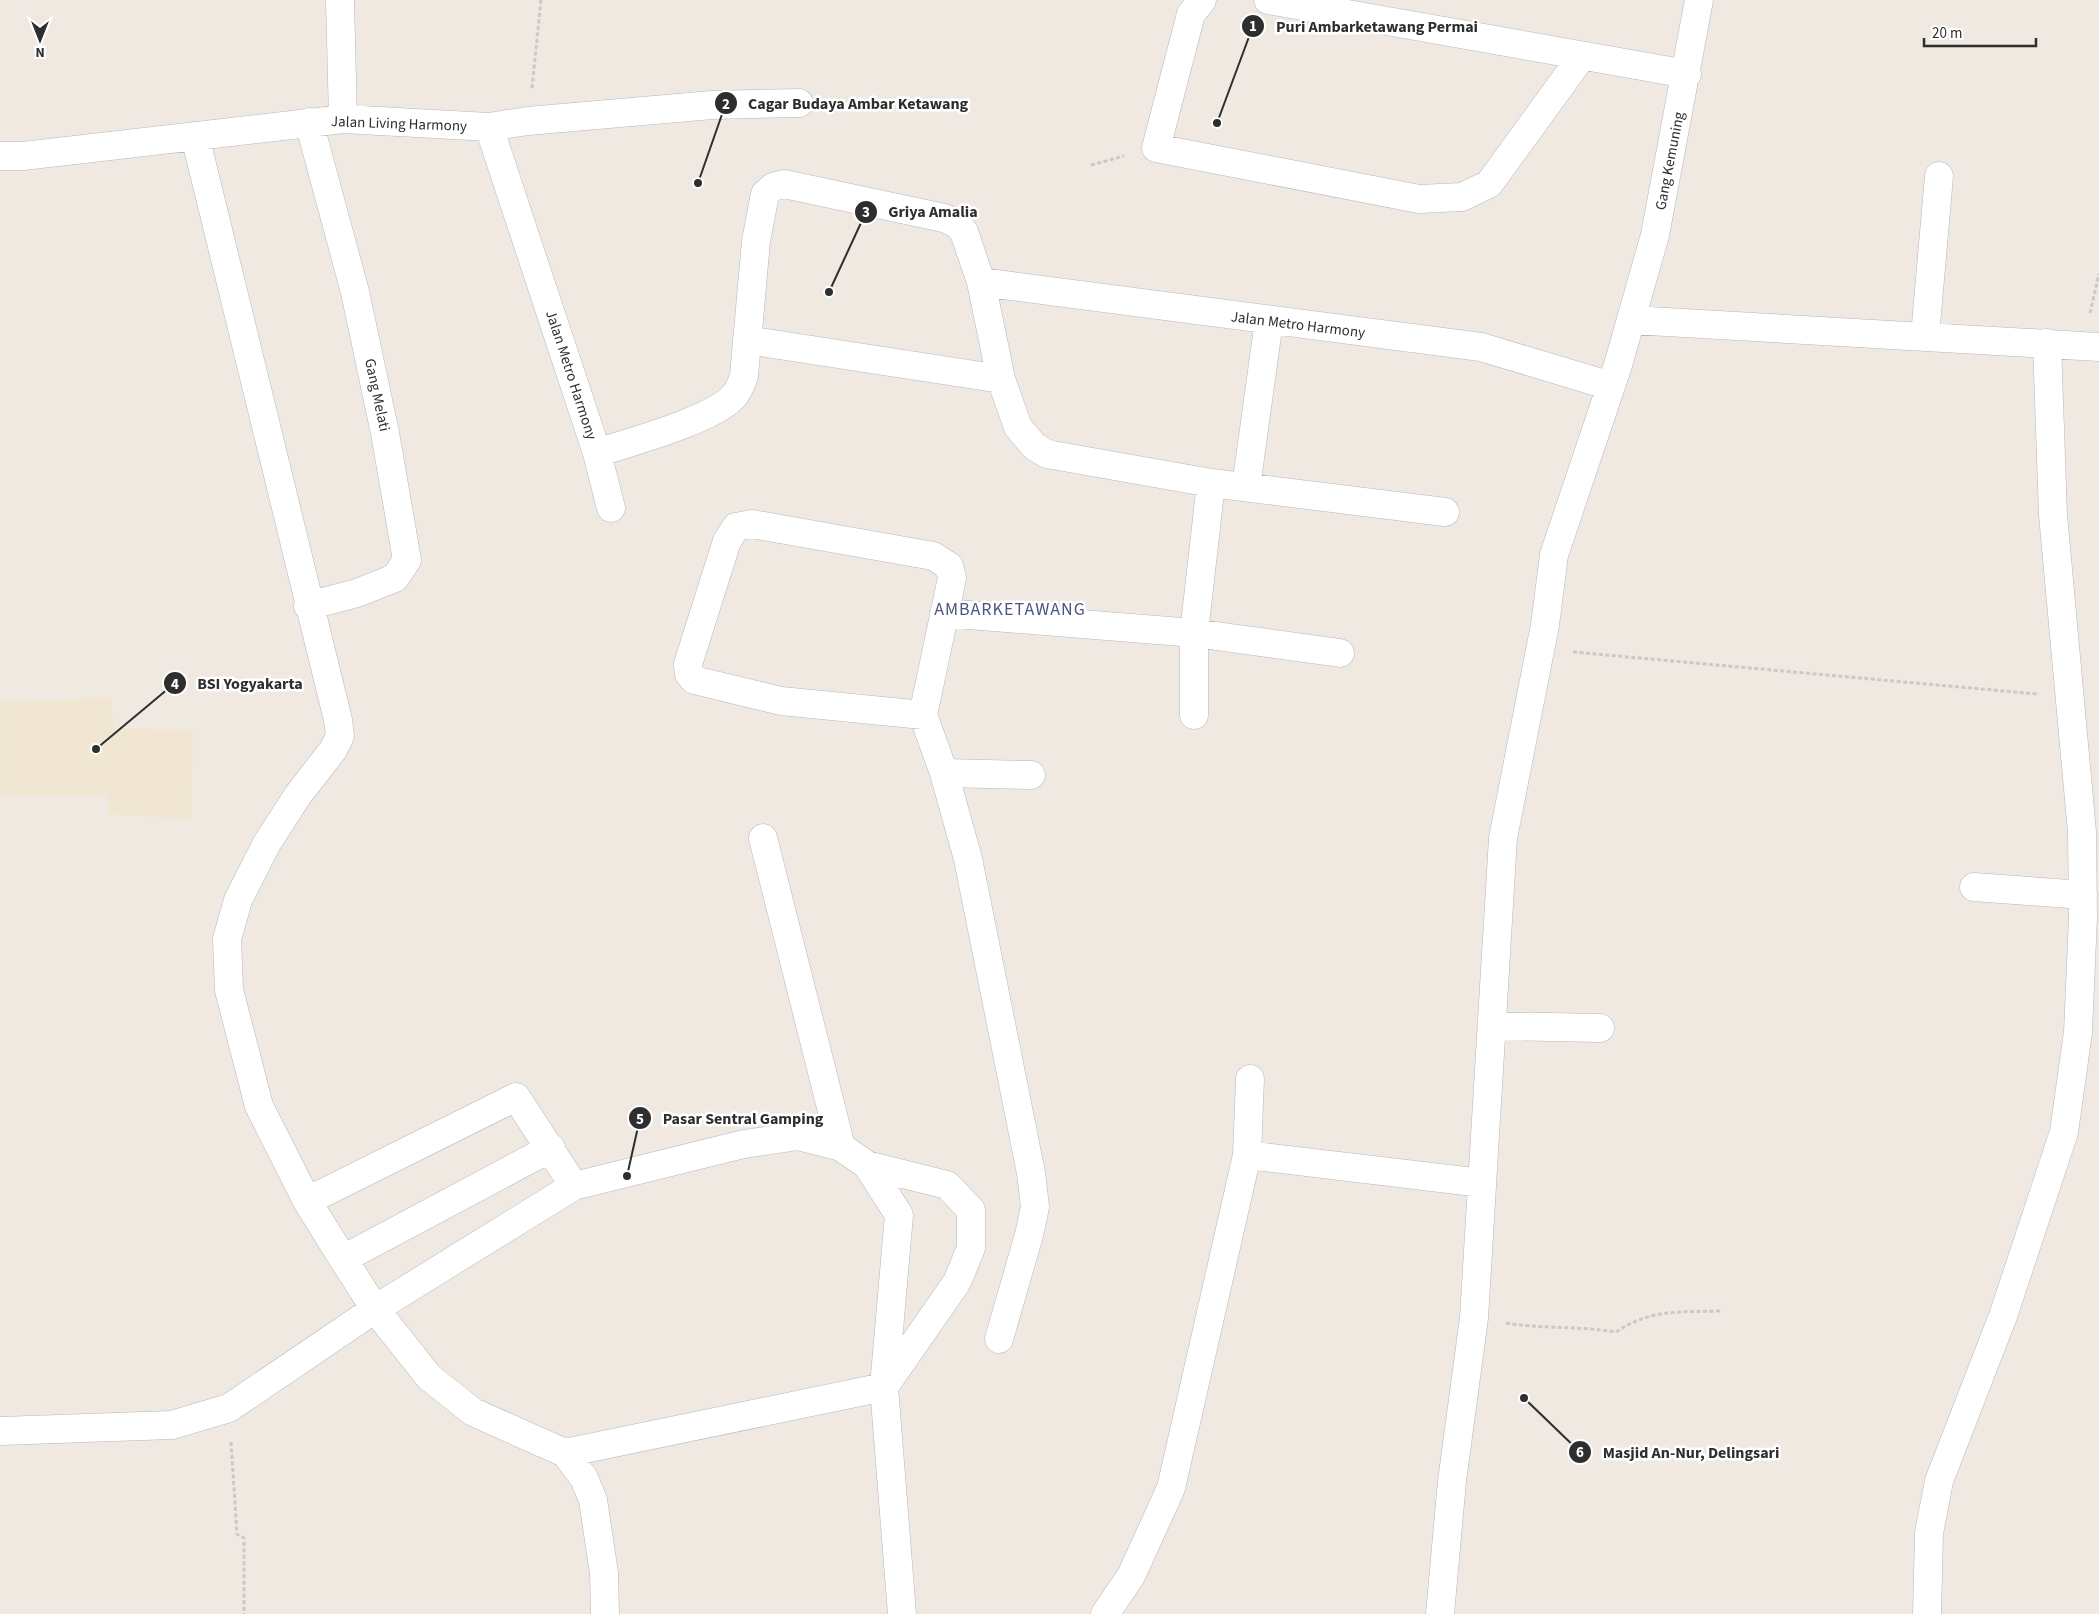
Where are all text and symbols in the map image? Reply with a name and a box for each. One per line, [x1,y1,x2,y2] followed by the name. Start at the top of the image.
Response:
[1241,11,1488,42] callout: Puri Ambarketawang Permai
[15,15,65,65] north arrow
[1924,15,2036,47] scale bar
[1249,16,1257,37] text: 1
[1276,16,1478,38] text: Puri Ambarketawang Permai
[1932,23,1962,44] text: 20 m
[35,42,45,62] text: N
[713,88,978,119] callout: Cagar Budaya Ambar Ketawang
[748,93,969,115] text: Cagar Budaya Ambar Ketawang
[722,94,730,115] text: 2
[1650,110,1690,212] street label: Gang Kemuning
[331,111,467,137] street label: Jalan Living Harmony
[853,196,988,227] callout: Griya Amalia
[888,201,978,223] text: Griya Amalia
[862,202,870,223] text: 3
[1230,306,1366,344] street label: Jalan Metro Harmony
[540,308,602,442] street label: Jalan Metro Harmony
[359,357,395,433] street label: Gang Melati
[934,597,1086,622] district label: AMBARKETAWANG
[162,668,313,699] callout: BSI Yogyakarta
[197,673,303,695] text: BSI Yogyakarta
[171,674,179,695] text: 4
[628,1103,833,1134] callout: Pasar Sentral Gamping
[663,1108,824,1130] text: Pasar Sentral Gamping
[636,1109,644,1130] text: 5
[1567,1437,1789,1468] callout: Masjid An-Nur, Delingsari
[1576,1442,1584,1463] text: 6
[1603,1442,1779,1464] text: Masjid An-Nur, Delingsari

